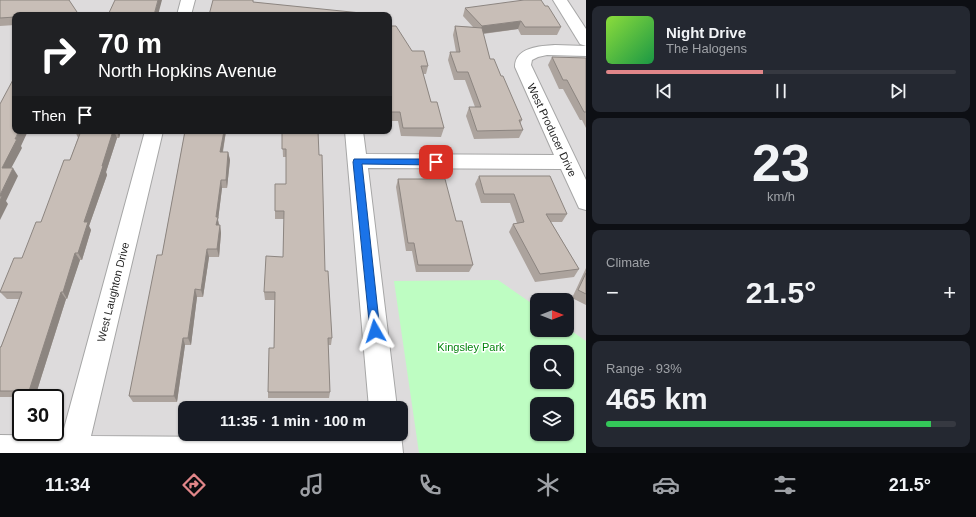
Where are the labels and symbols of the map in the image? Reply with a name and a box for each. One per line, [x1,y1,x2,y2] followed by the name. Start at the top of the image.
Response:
[525,82,579,178] street label: West Producer Drive
[419,145,453,179] pin
[95,241,131,343] street label: West Laughton Drive
[530,293,574,337] north arrow
[354,310,396,352] position arrow
[437,341,505,353] park label: Kingsley Park
[12,389,64,441] speed limit sign: 30

